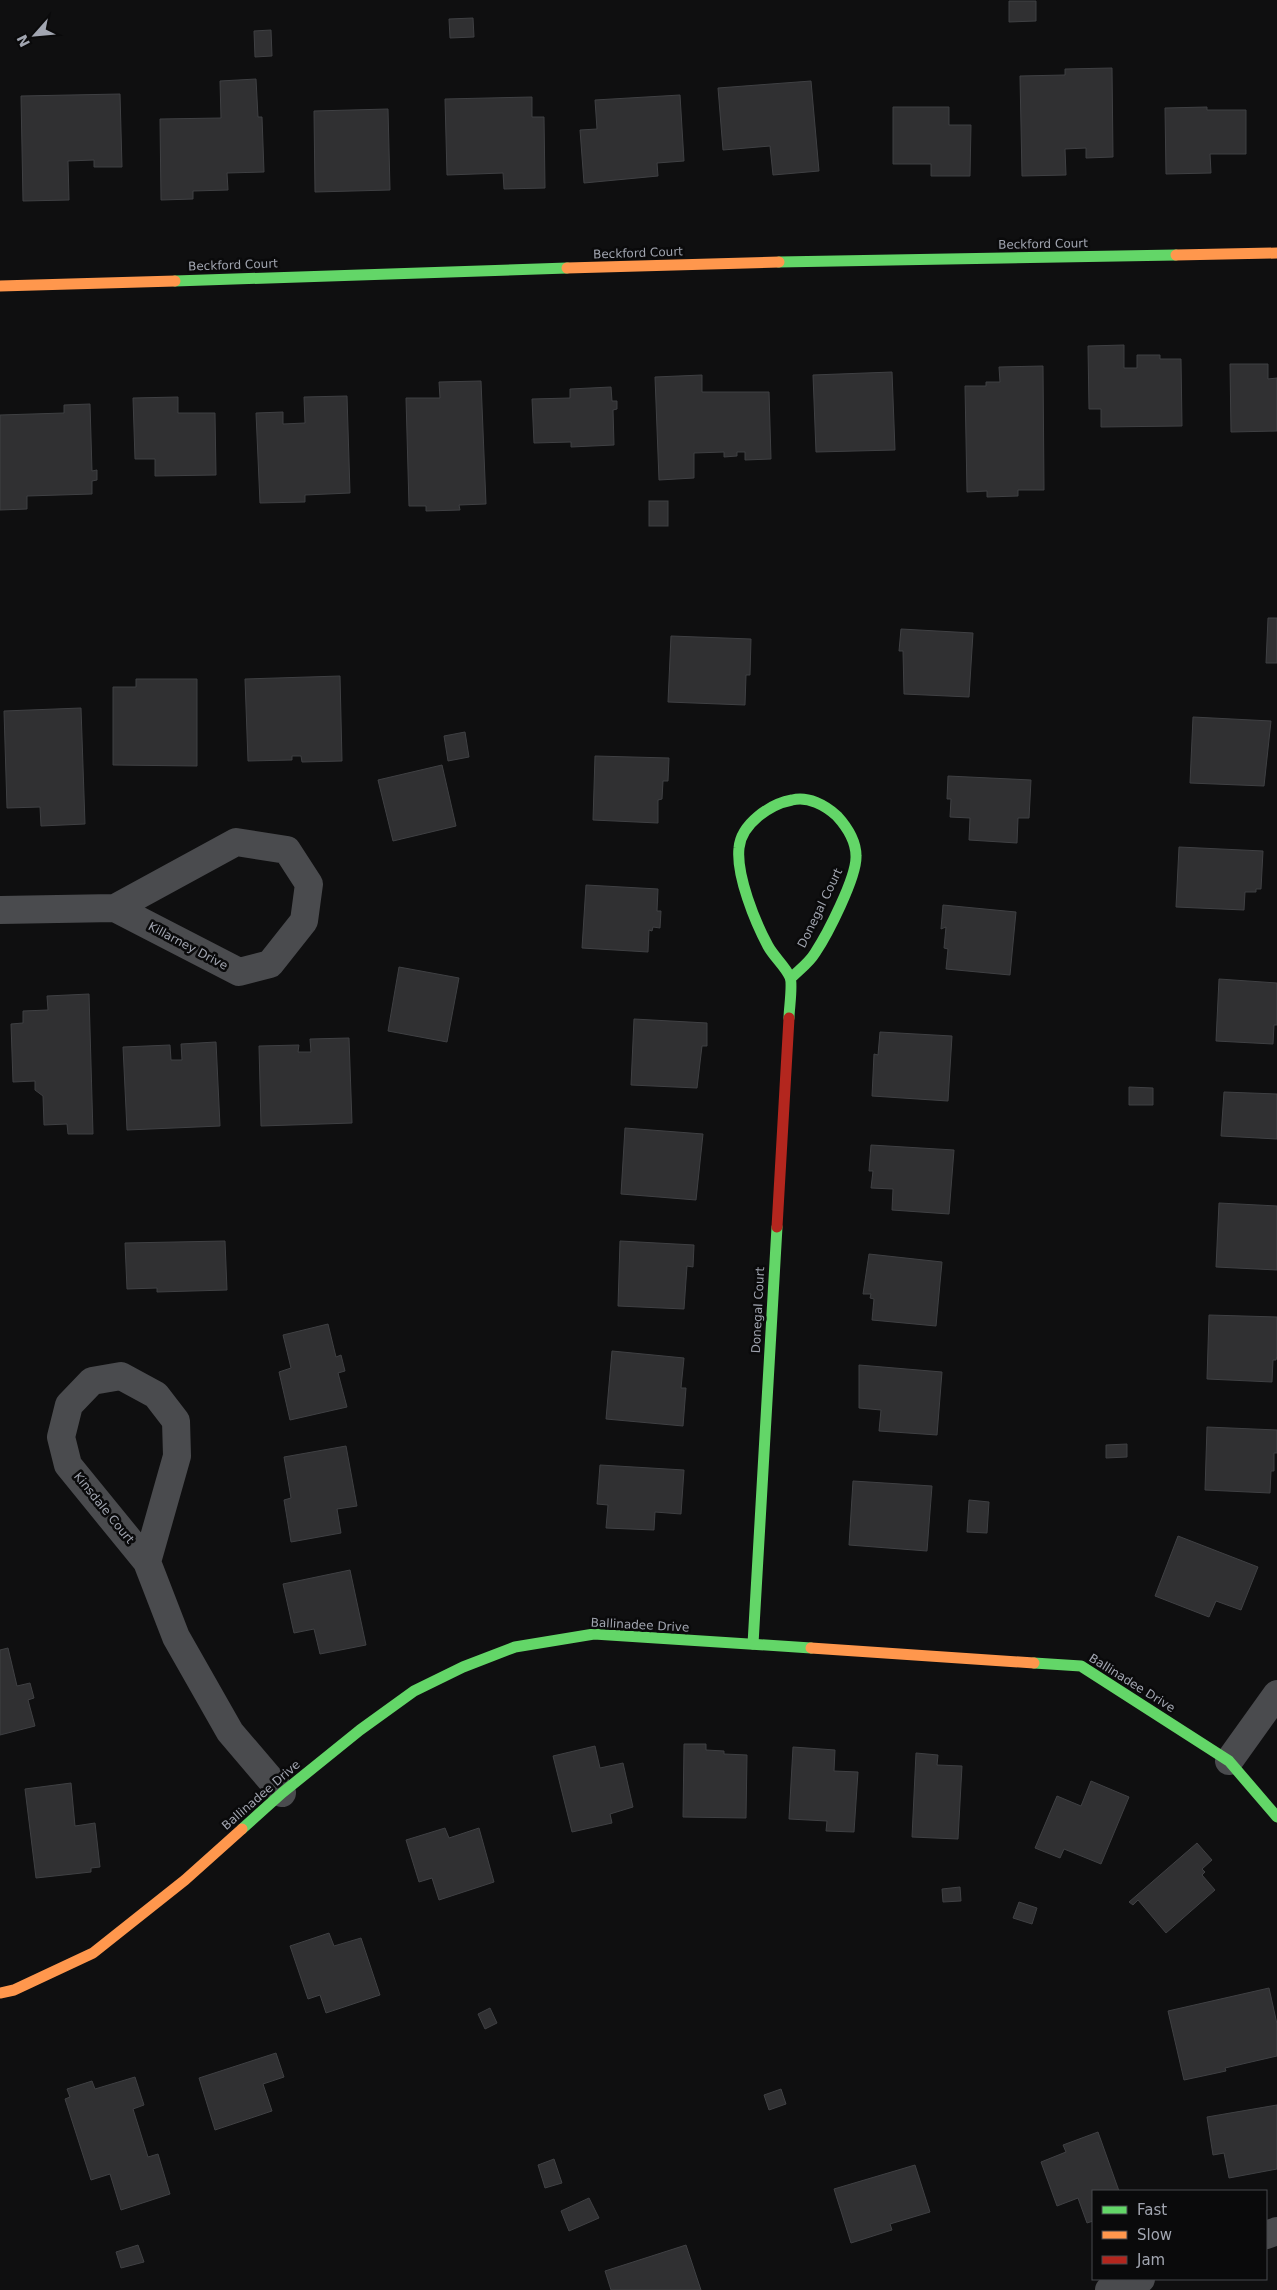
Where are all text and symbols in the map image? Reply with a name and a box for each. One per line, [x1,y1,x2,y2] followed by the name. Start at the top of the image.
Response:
[10,10,60,60] north arrow
[14,32,33,50] text: N
[998,236,1088,252] street label: Beckford Court
[593,244,683,262] street label: Beckford Court
[188,256,278,274] street label: Beckford Court
[795,866,845,950] street label: Donegal Court
[146,919,230,973] street label: Killarney Drive
[749,1266,767,1354] street label: Donegal Court
[71,1470,137,1547] street label: Kinsdale Court
[590,1615,690,1635] street label: Ballinadee Drive
[1086,1651,1178,1715] street label: Ballinadee Drive
[219,1757,303,1833] street label: Ballinadee Drive
[1092,2190,1267,2280] legend
[1137,2201,1167,2219] text: Fast
[1137,2226,1172,2244] text: Slow
[1136,2251,1165,2269] text: Jam

